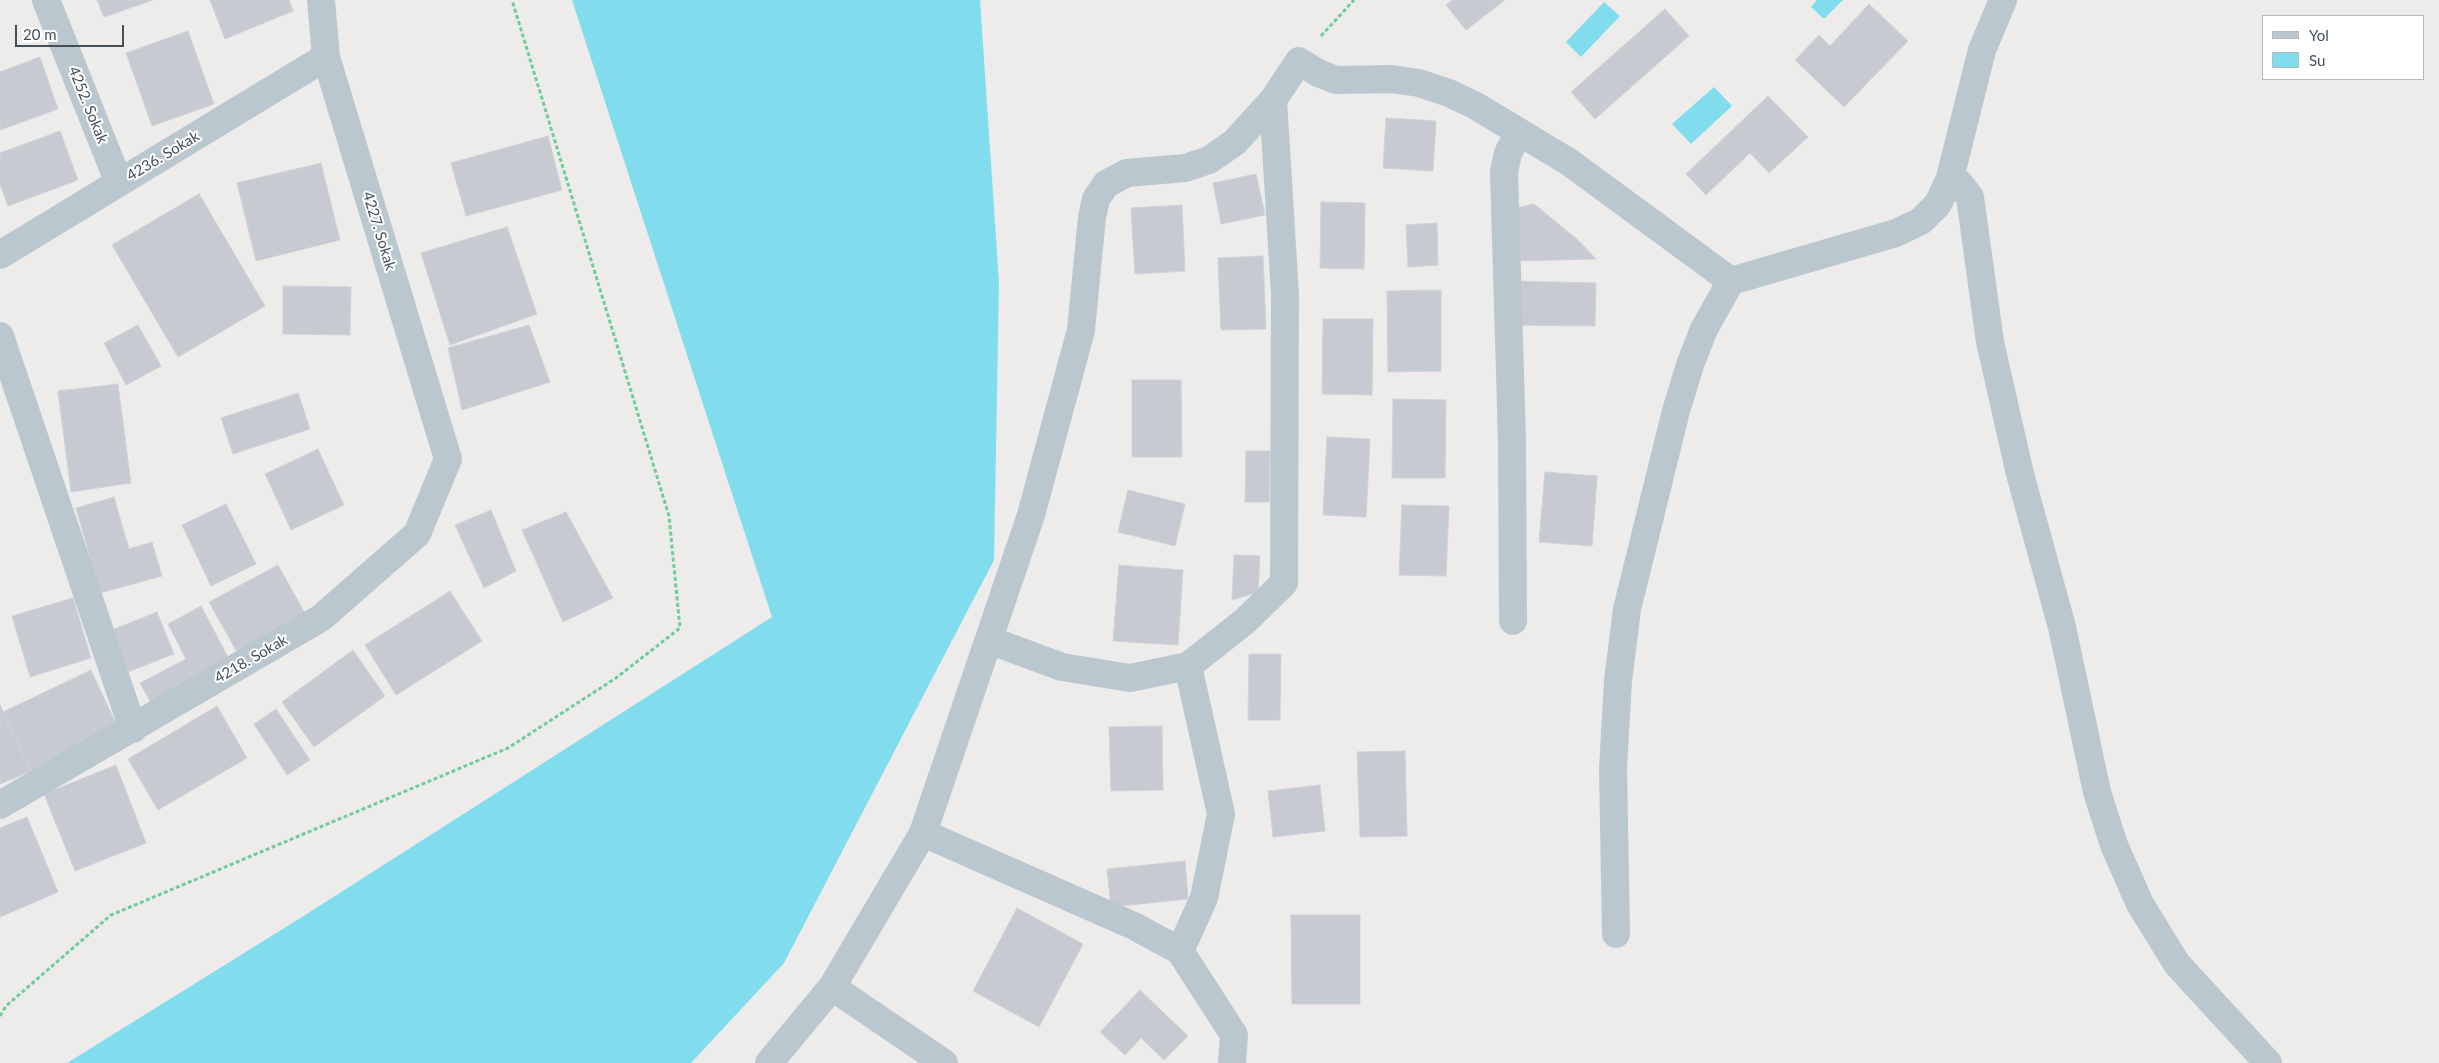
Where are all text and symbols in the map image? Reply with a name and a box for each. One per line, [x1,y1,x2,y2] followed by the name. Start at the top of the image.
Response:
[18,15,126,47] scale bar
[2262,15,2424,80] legend
[23,25,57,43] text: 20 m
[2309,26,2329,44] text: Yol
[2309,51,2325,69] text: Su
[64,64,112,146] street label: 4252. Sokak
[123,127,203,185] street label: 4236. Sokak
[358,189,400,273] street label: 4227. Sokak
[211,631,291,687] street label: 4218. Sokak

